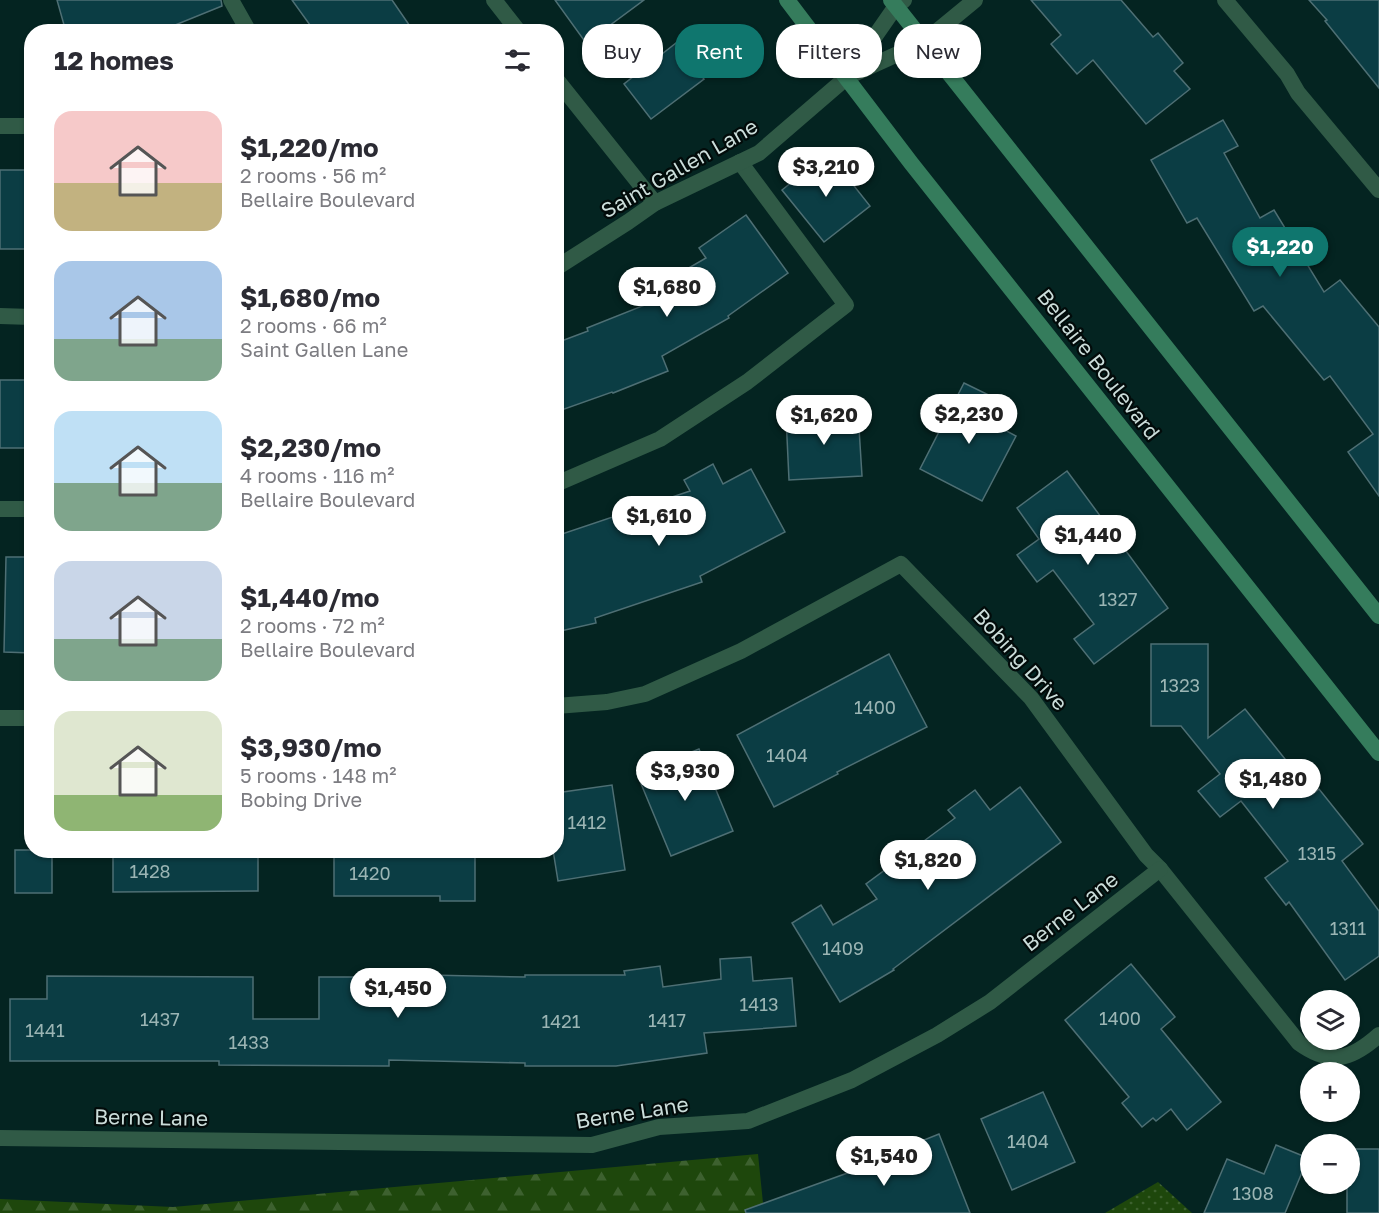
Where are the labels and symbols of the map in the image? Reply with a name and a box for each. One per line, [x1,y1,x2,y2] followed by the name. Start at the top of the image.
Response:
[596,113,762,223] street label: Saint Gallen Lane
[777,147,875,198] pin: $3,210
[1231,227,1329,278] pin: $1,220
[618,267,716,318] pin: $1,680
[1032,283,1166,445] street label: Bellaire Boulevard
[920,394,1018,445] pin: $2,230
[775,395,873,446] pin: $1,620
[610,496,708,547] pin: $1,610
[1039,515,1137,566] pin: $1,440
[1098,588,1138,610] house number: 1327
[968,603,1074,715] street label: Bobing Drive
[1160,674,1200,696] house number: 1323
[854,696,896,718] house number: 1400
[766,744,808,766] house number: 1404
[636,751,734,802] pin: $3,930
[1224,759,1322,810] pin: $1,480
[568,811,606,833] house number: 1412
[879,840,977,891] pin: $1,820
[1298,842,1336,864] house number: 1315
[129,860,171,882] house number: 1428
[349,862,391,884] house number: 1420
[1017,866,1123,956] street label: Berne Lane
[1330,917,1367,939] house number: 1311
[822,937,864,959] house number: 1409
[349,968,447,1019] pin: $1,450
[740,993,778,1015] house number: 1413
[1099,1007,1141,1029] house number: 1400
[140,1008,180,1030] house number: 1437
[648,1009,686,1031] house number: 1417
[542,1010,581,1032] house number: 1421
[25,1019,65,1041] house number: 1441
[229,1031,269,1053] house number: 1433
[574,1090,690,1134] street label: Berne Lane
[94,1103,208,1131] street label: Berne Lane
[1007,1130,1049,1152] house number: 1404
[835,1136,933,1187] pin: $1,540
[1232,1182,1274,1204] house number: 1308

